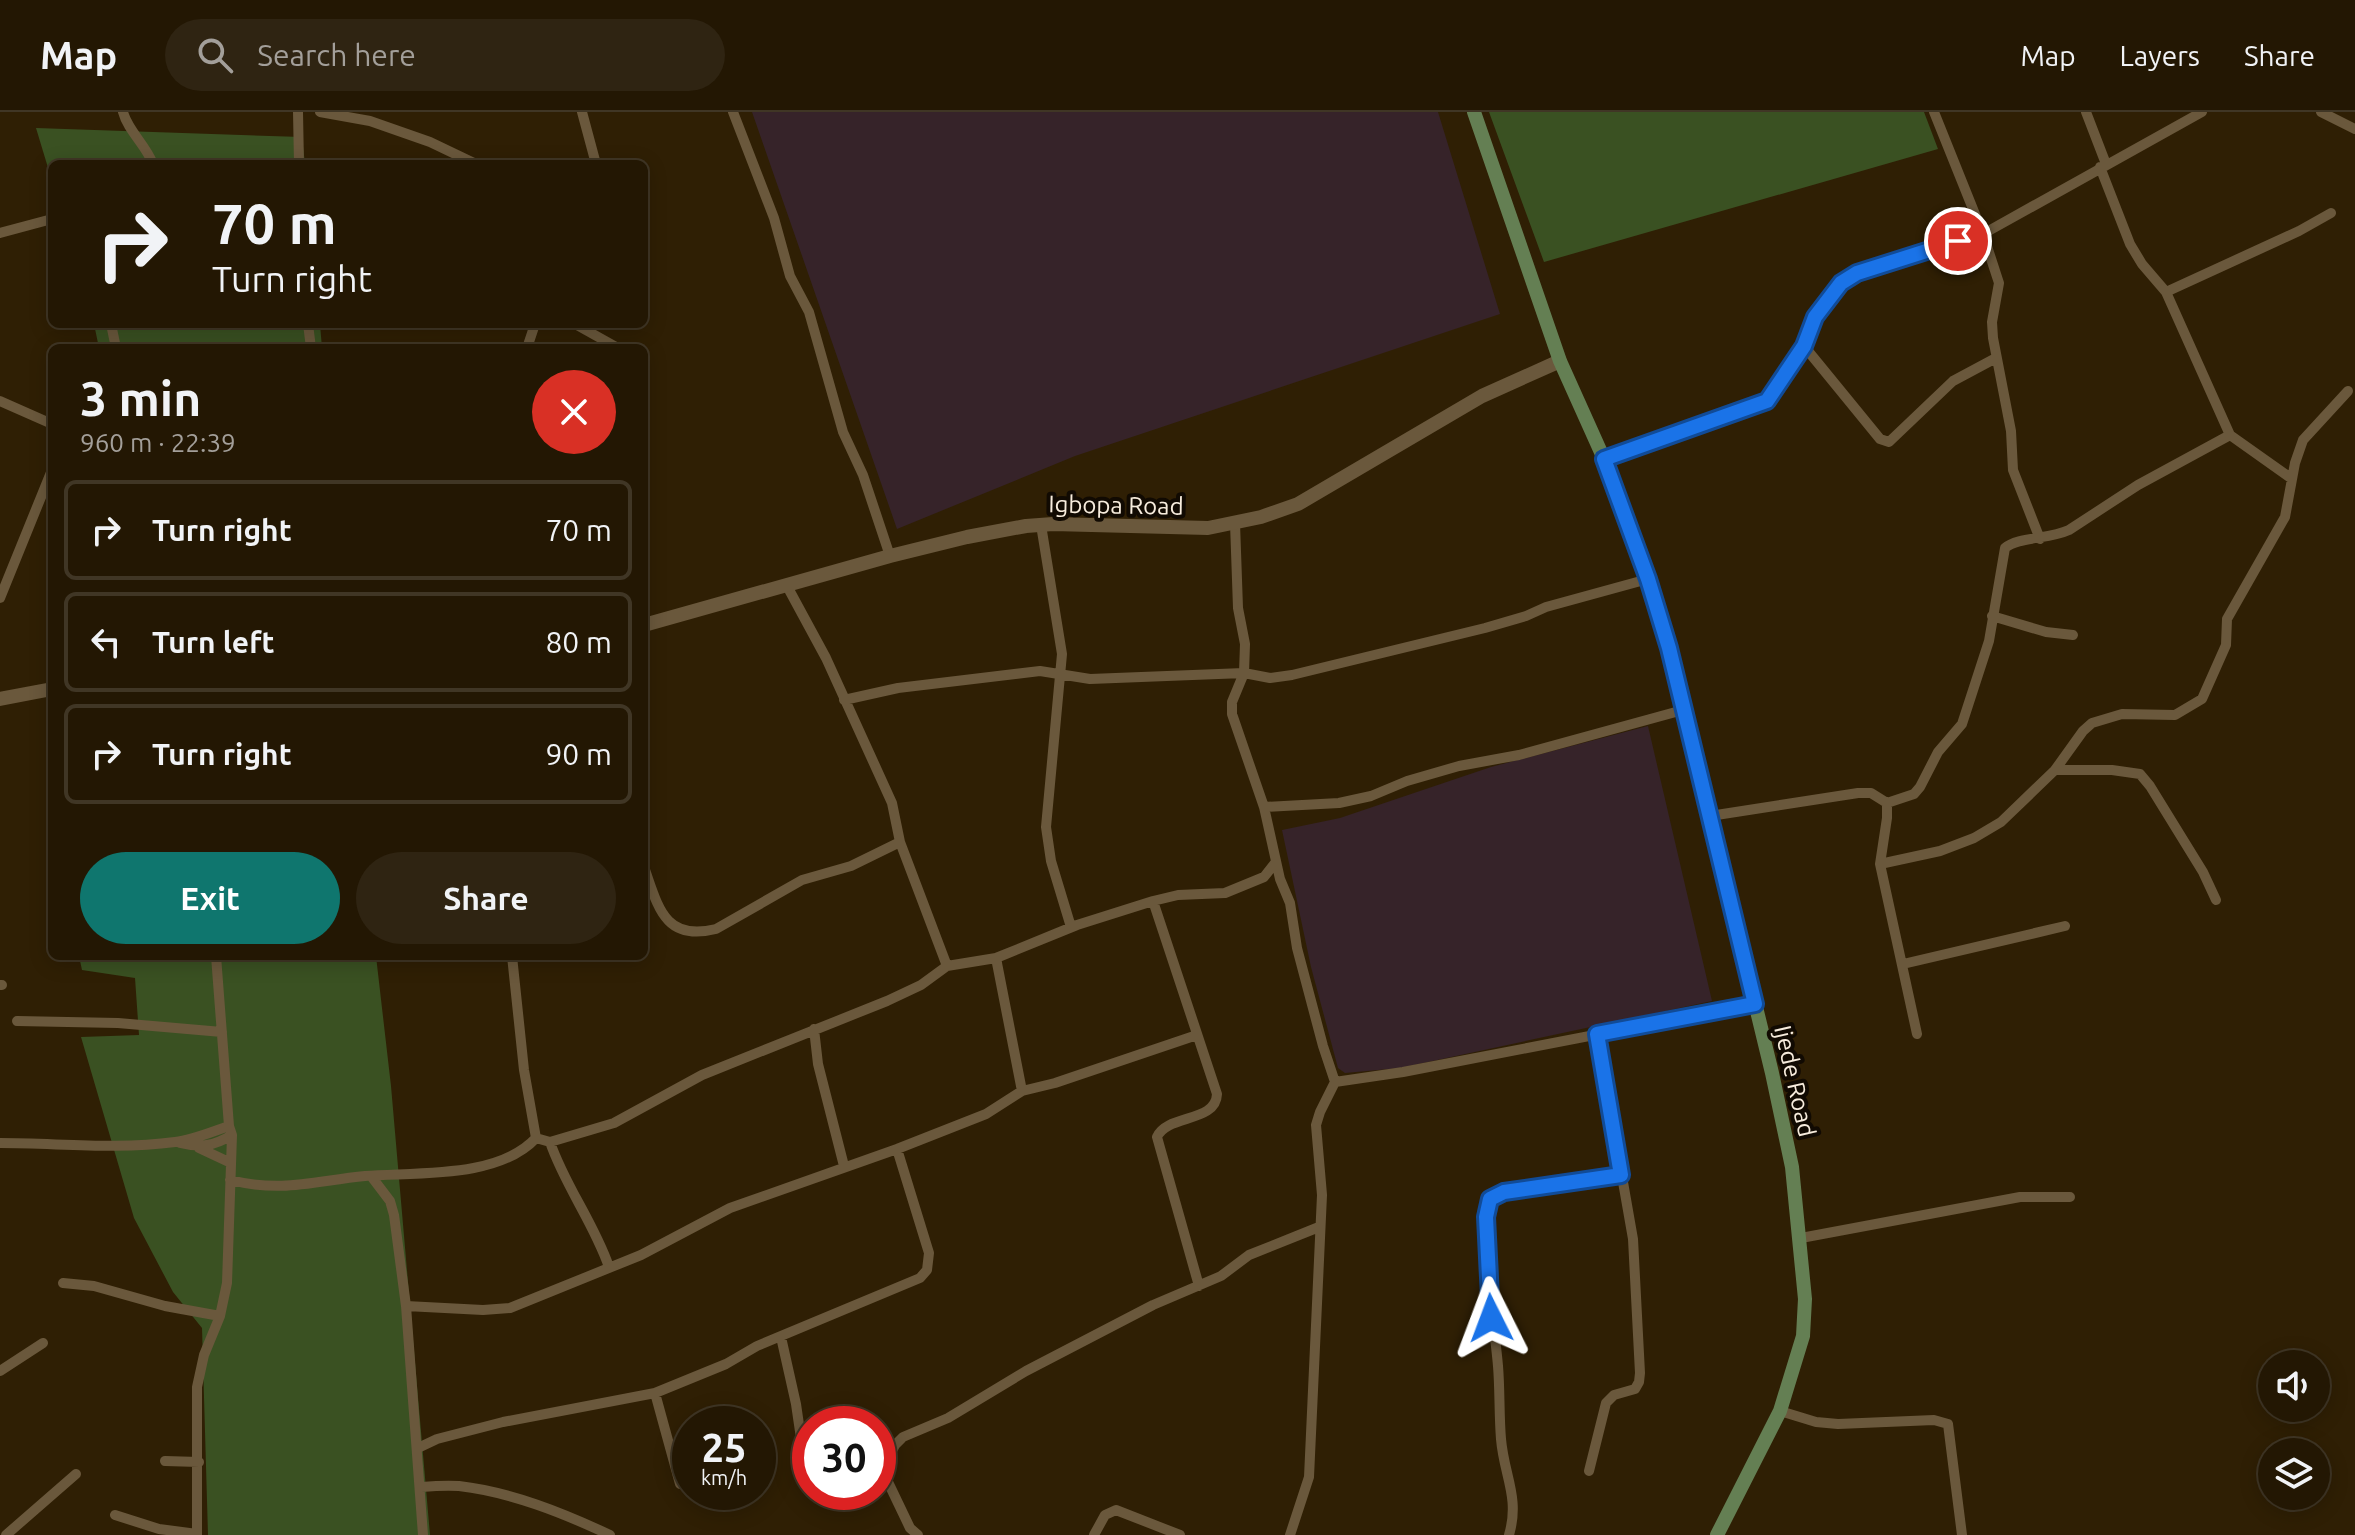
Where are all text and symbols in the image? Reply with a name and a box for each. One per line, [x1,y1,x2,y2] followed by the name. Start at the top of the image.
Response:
[165,19,725,91] search box
[193,33,237,77] icon: search
[40,34,117,76] text: Map
[257,38,416,72] text: Search here
[2020,40,2076,71] text: Map
[2120,40,2200,71] text: Layers
[2244,40,2315,71] text: Share
[80,192,184,296] icon: right
[212,192,337,255] text: 70 m
[1924,207,1992,275] pin
[1936,219,1980,263] icon: arrive
[212,258,372,299] text: Turn right
[532,370,616,454] button: close
[80,371,201,425] text: 3 min
[80,428,236,457] text: 960 m · 22:39
[1048,490,1184,520] street label: Igbopa Road
[84,508,128,552] icon: right
[152,513,292,547] text: Turn right
[545,513,612,547] text: 70 m
[84,620,128,664] icon: left
[152,625,274,659] text: Turn left
[545,625,612,659] text: 80 m
[84,732,128,776] icon: right
[152,737,292,771] text: Turn right
[545,737,612,771] text: 90 m
[80,852,340,944] button: Exit
[356,852,616,944] button: Share
[1769,1023,1821,1139] street label: Ijede Road
[1449,1276,1533,1360] position arrow
[2258,1350,2330,1510] map controls
[2258,1350,2330,1422] button: sound
[792,1406,896,1510] speed limit sign: 30
[701,1425,747,1470] text: 25
[2258,1438,2330,1510] button: layers
[701,1466,747,1489] text: km/h

